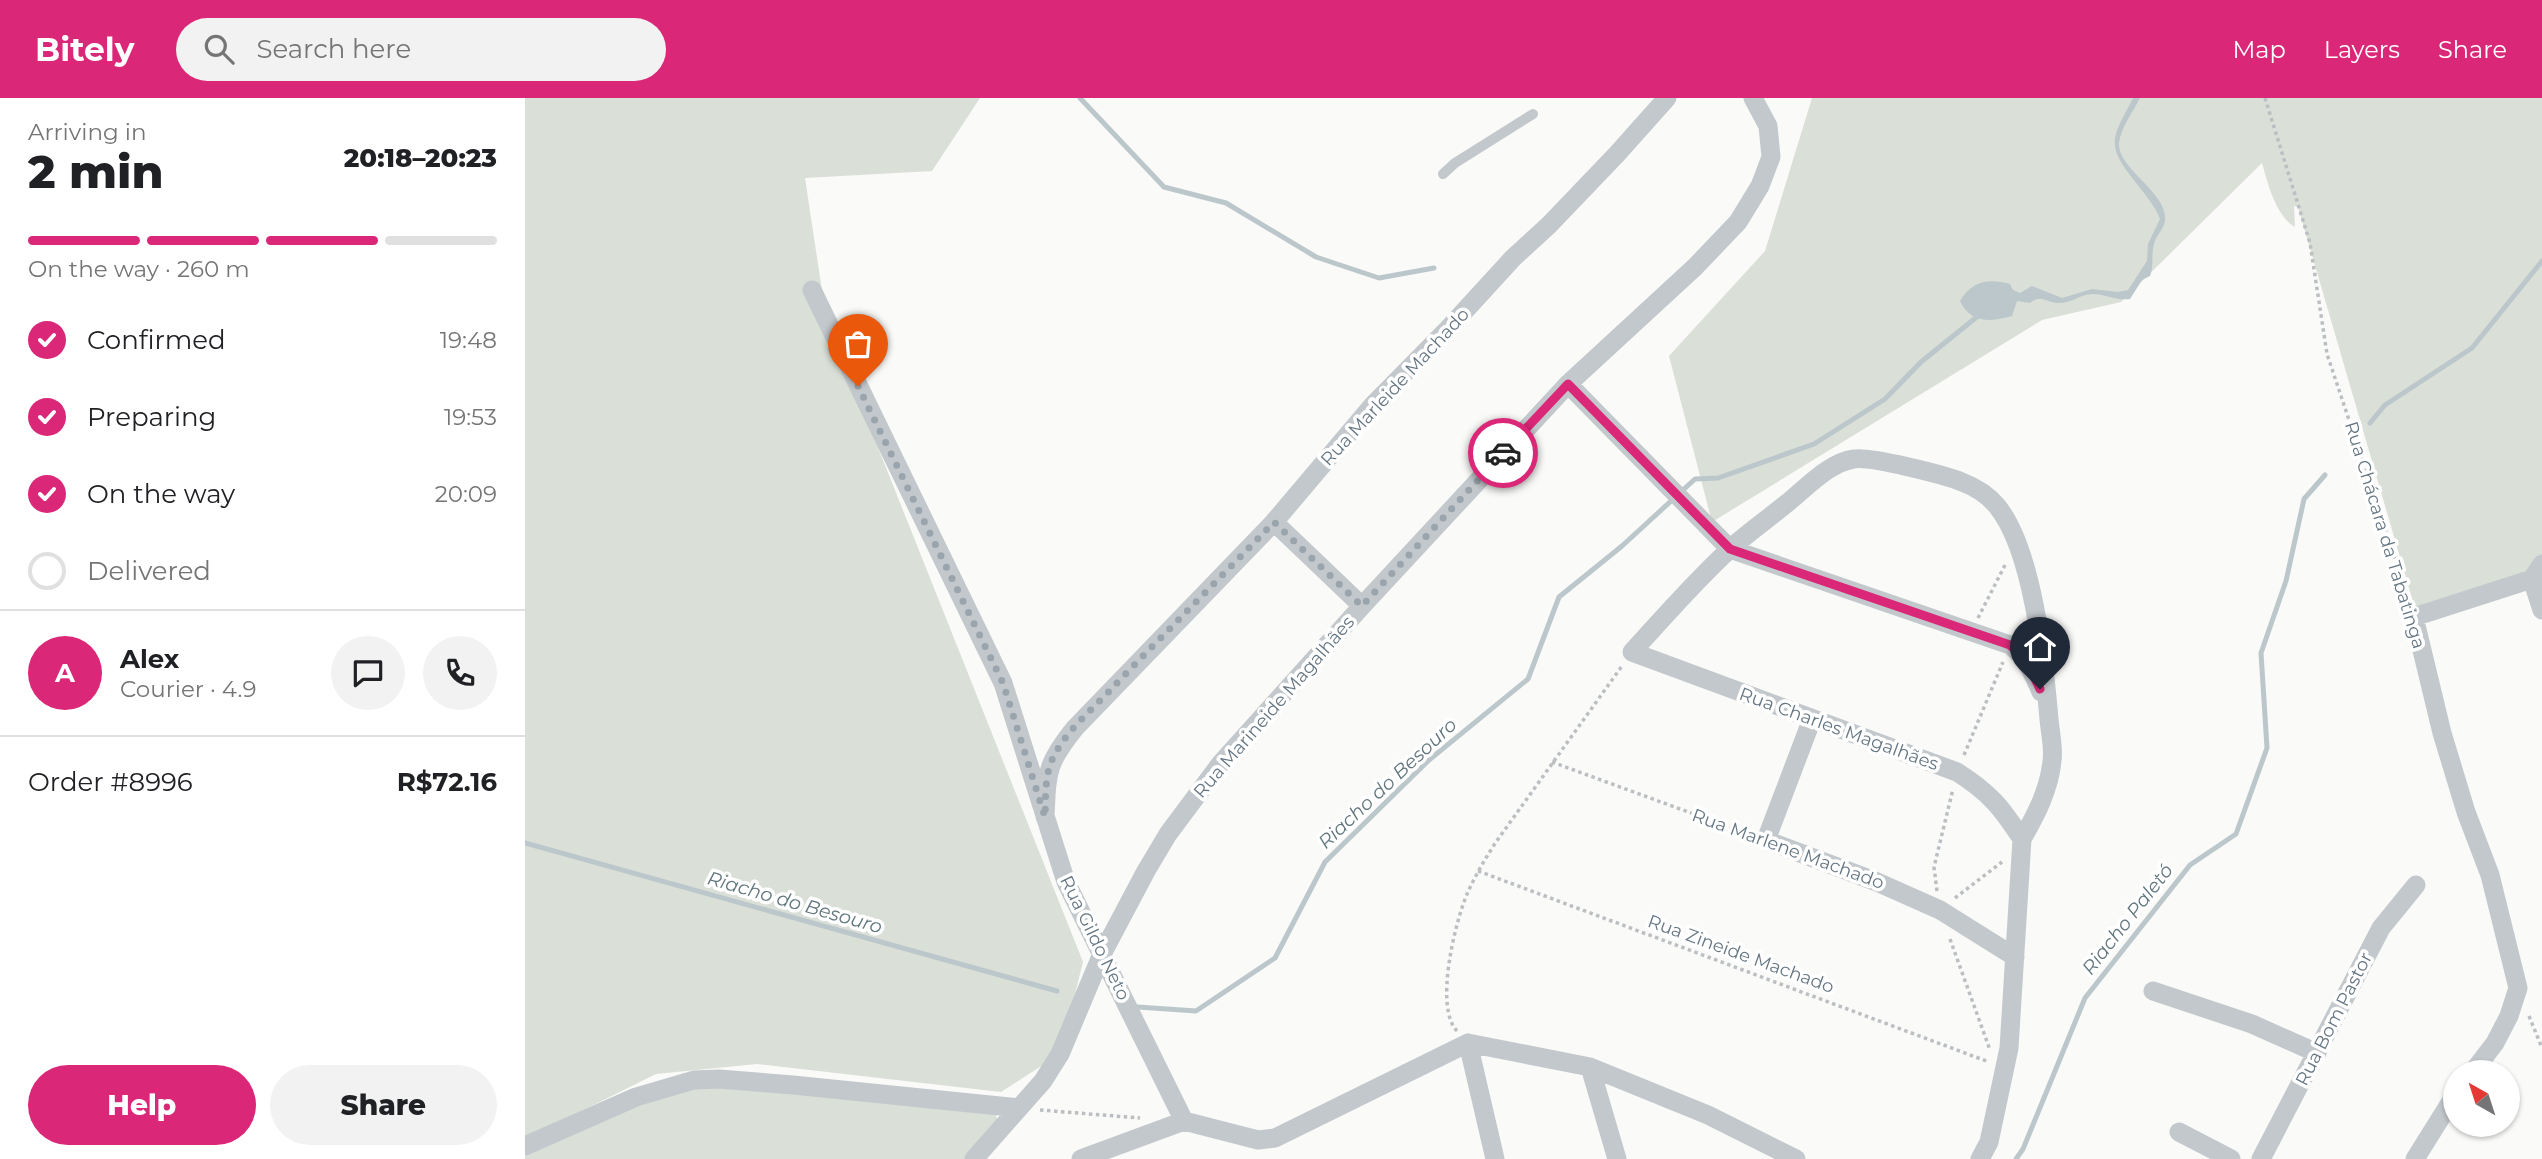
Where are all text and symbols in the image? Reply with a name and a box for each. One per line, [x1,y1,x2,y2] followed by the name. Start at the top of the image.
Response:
[176,18,666,81] search box
[35,29,134,69] text: Bitely
[200,30,238,68] icon: search
[256,33,411,65] text: Search here
[2232,35,2286,64] text: Map
[2324,35,2400,64] text: Layers
[2438,35,2507,64] text: Share
[28,118,147,146] text: Arriving in
[344,142,497,174] text: 20:18–20:23
[28,143,163,200] text: 2 min
[28,255,250,283] text: On the way · 260 m
[1316,304,1474,470] street label: Rua Marleide Machado
[828,314,888,386] pin
[28,321,66,359] icon: check
[87,324,226,356] text: Confirmed
[839,325,877,363] icon: bag
[440,326,497,354] text: 19:48
[28,398,66,436] icon: check
[87,401,216,433] text: Preparing
[444,403,497,431] text: 19:53
[1468,418,1538,488] courier
[2340,419,2430,651] street label: Rua Chácara da Tabatinga
[1484,434,1522,472] icon: car
[28,475,66,513] icon: check
[87,478,235,510] text: On the way
[435,480,497,508] text: 20:09
[87,555,211,587] text: Delivered
[1189,611,1359,802] street label: Rua Marineide Magalhães
[2010,617,2070,689] pin
[2021,628,2059,666] icon: home
[331,636,405,710] button: chat
[423,636,497,710] button: phone
[120,643,179,675] text: Alex
[55,657,75,689] text: A
[120,675,256,703] text: Courier · 4.9
[1736,683,1942,775] street label: Rua Charles Magalhães
[1313,713,1461,853] water label: Riacho do Besouro
[28,766,193,798] text: Order #8996
[397,766,497,798] text: R$72.16
[1689,804,1887,894] street label: Rua Marlene Machado
[2077,859,2178,979] water label: Riacho Paletó
[705,867,885,938] water label: Riacho do Besouro
[1055,872,1135,1004] street label: Rua Gildo Neto
[1645,910,1837,998] street label: Rua Zineide Machado
[2291,949,2377,1089] street label: Rua Bom Pastor
[2443,1060,2520,1138] north arrow
[2443,1060,2520,1137] map controls
[28,1065,256,1145] button: Help
[270,1065,497,1145] button: Share

